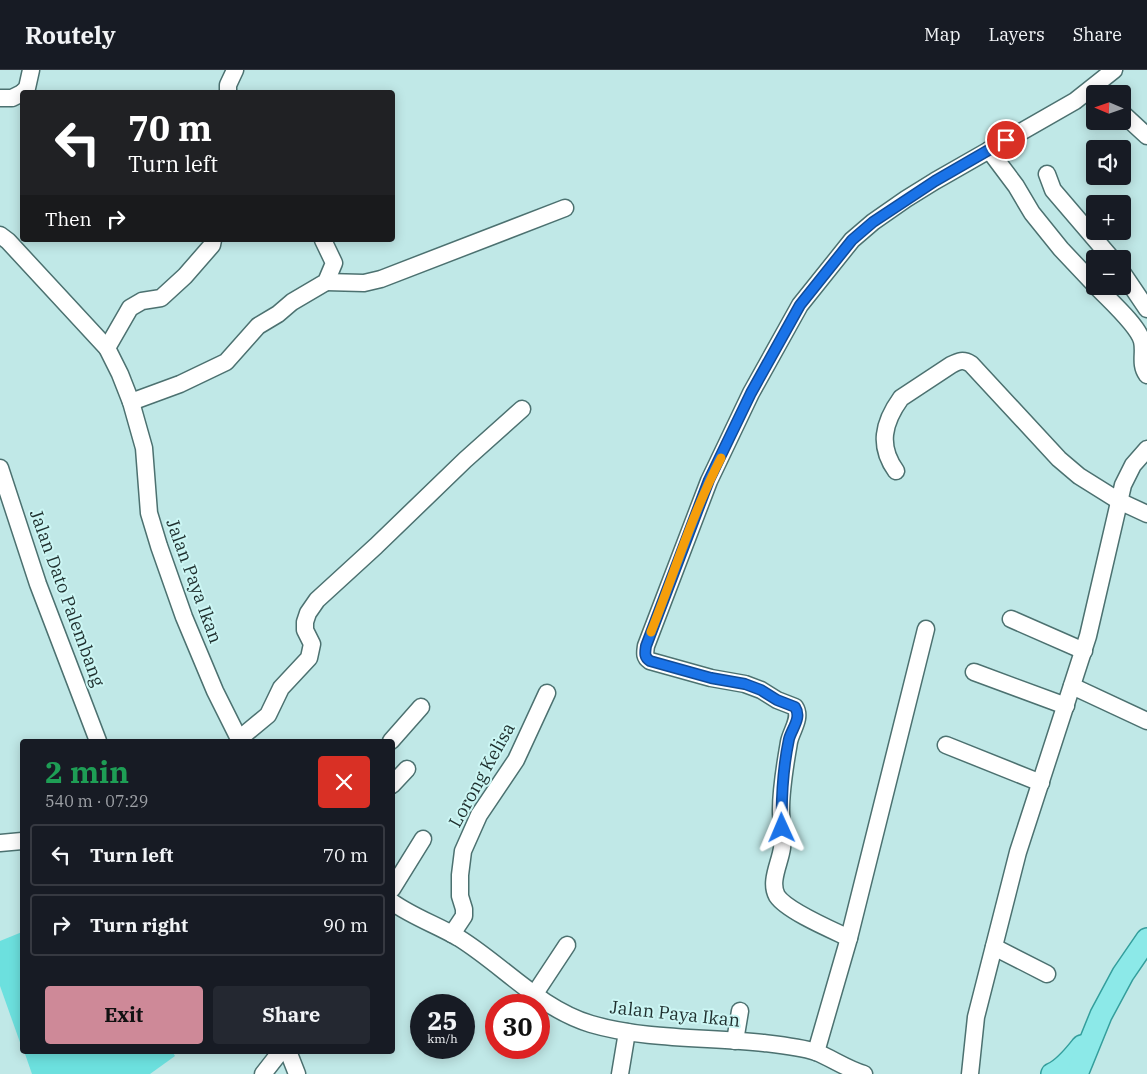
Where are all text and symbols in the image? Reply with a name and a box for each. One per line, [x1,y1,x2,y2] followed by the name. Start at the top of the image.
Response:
[25,19,116,51] text: Routely
[924,23,961,46] text: Map
[989,23,1045,46] text: Layers
[1073,23,1122,46] text: Share
[1086,85,1131,130] north arrow
[1086,85,1131,295] map controls
[128,105,212,151] text: 70 m
[45,110,110,175] icon: left
[985,119,1027,161] pin
[992,126,1020,154] icon: arrive
[1086,140,1131,185] button: sound
[128,149,218,178] text: Turn left
[1086,195,1131,240] button: +
[102,205,130,233] icon: right
[45,207,92,231] text: Then
[1086,250,1131,295] button: −
[25,506,110,690] street label: Jalan Dato Palembang
[161,515,228,646] street label: Jalan Paya Ikan
[443,718,520,831] street label: Lorong Kelisa
[45,752,129,791] text: 2 min
[318,756,370,808] button: close
[45,791,148,811] text: 540 m · 07:29
[755,801,807,853] position arrow
[47,841,75,869] icon: left
[90,843,173,867] text: Turn left
[323,843,368,867] text: 70 m
[47,911,75,939] icon: right
[90,913,188,937] text: Turn right
[323,913,368,937] text: 90 m
[45,986,203,1044] button: Exit
[213,986,370,1044] button: Share
[485,994,550,1059] speed limit sign: 30
[609,995,741,1032] street label: Jalan Paya Ikan
[427,1004,458,1037] text: 25
[427,1031,458,1046] text: km/h

